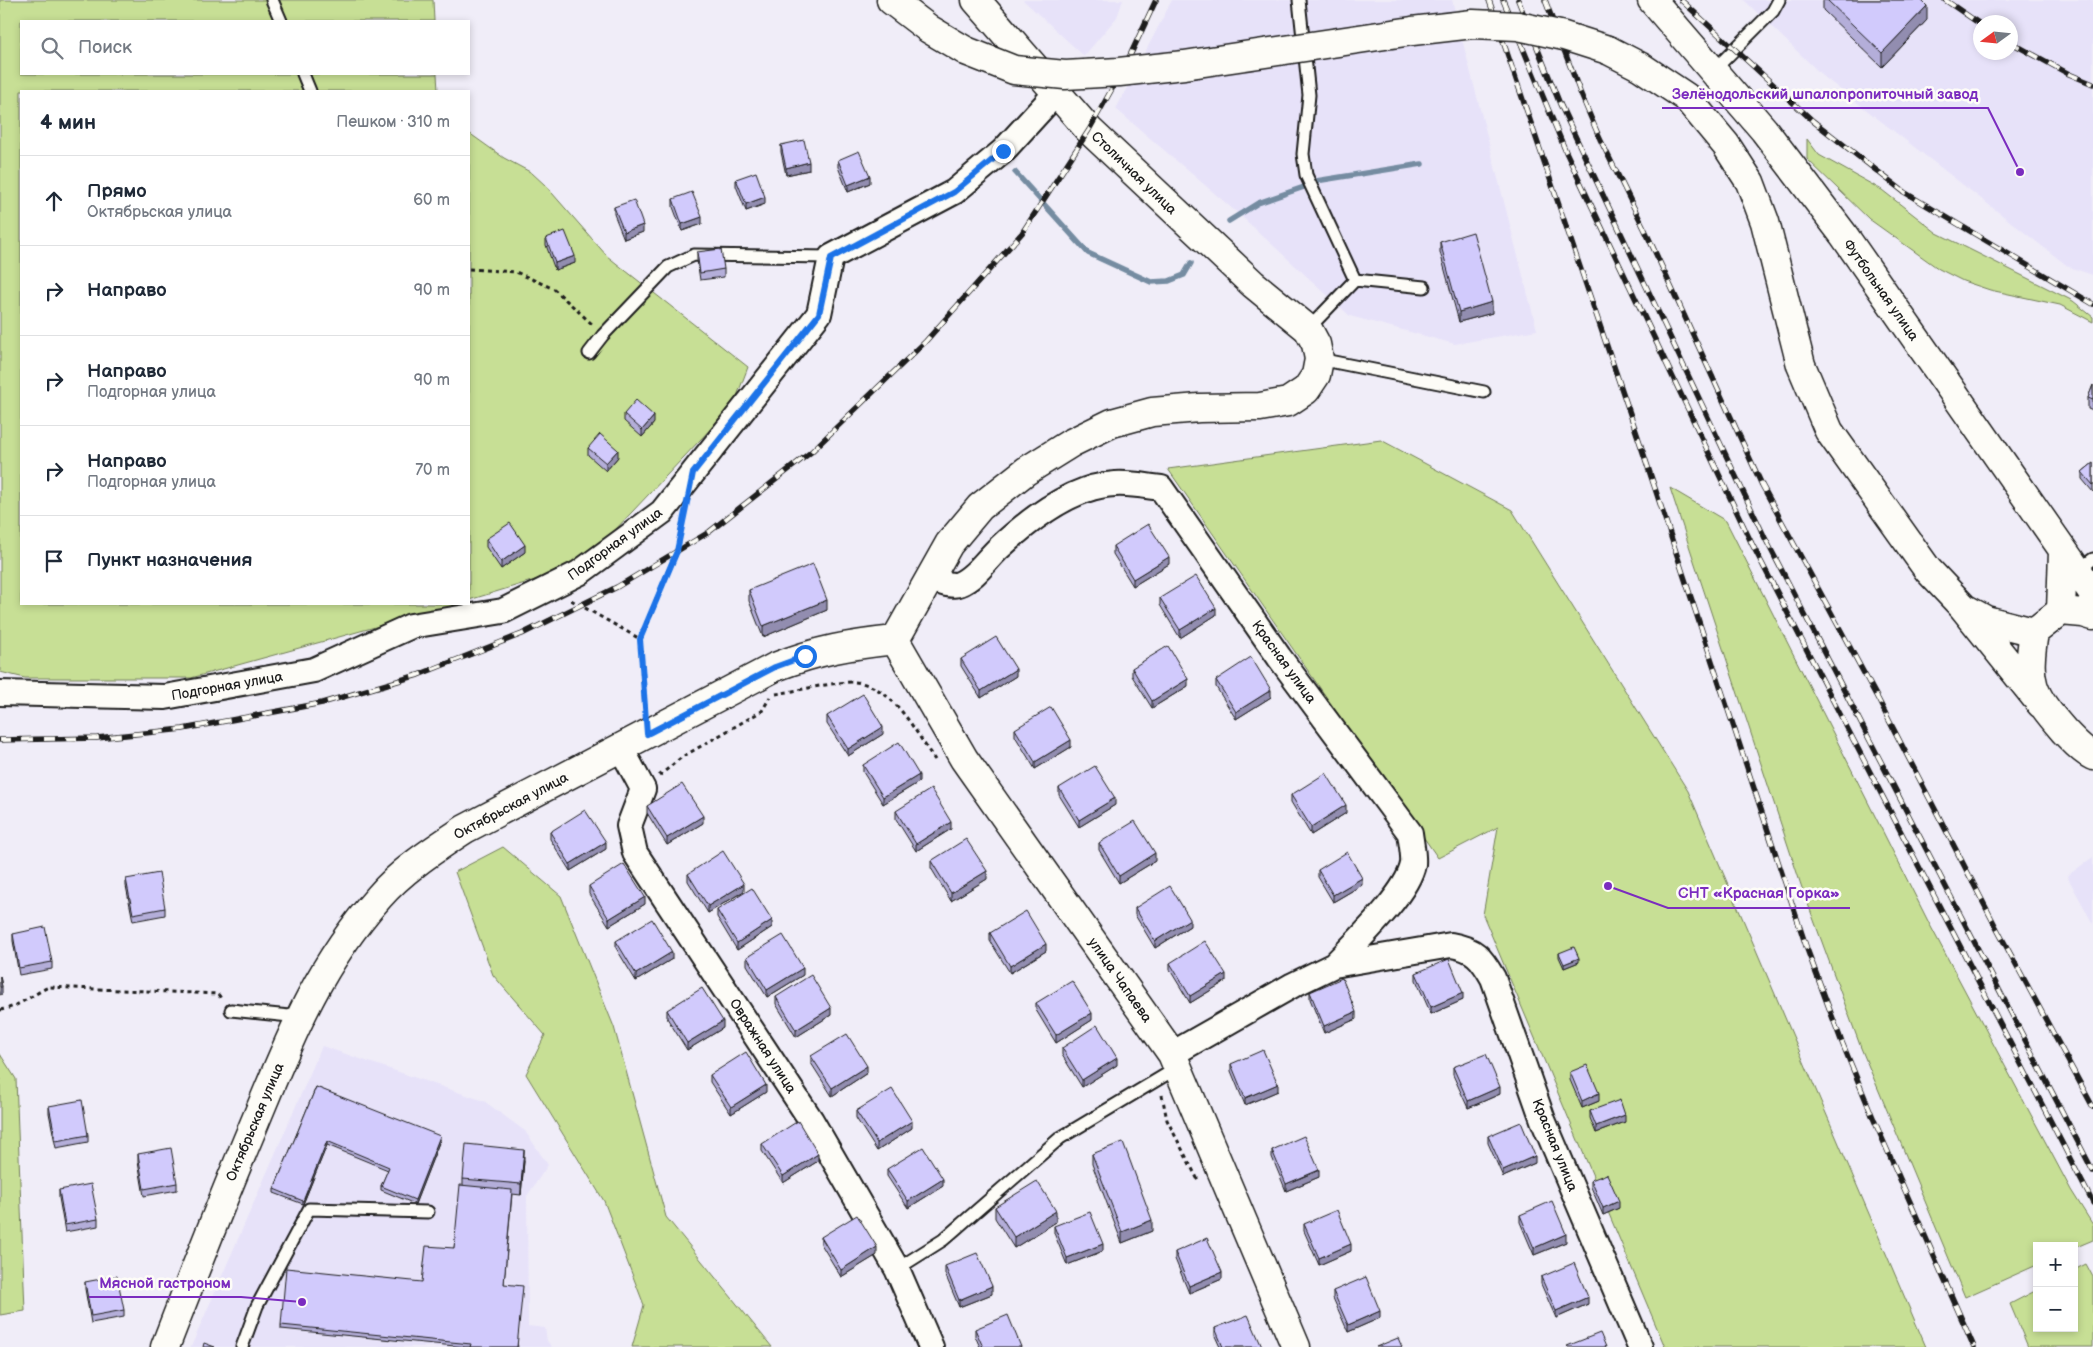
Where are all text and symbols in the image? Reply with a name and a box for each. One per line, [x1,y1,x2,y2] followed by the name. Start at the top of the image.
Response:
[1973,15,2018,60] north arrow
[20,20,470,75] search box
[38,34,66,62] icon: search
[78,36,132,59] text: Поиск
[1662,78,1988,108] callout: Зелёнодольский шпалопропиточный завод
[1672,85,1978,104] text: Зелёнодольский шпалопропиточный завод
[40,110,96,135] text: 4 мин
[336,113,450,132] text: Пешком · 310 m
[1088,128,1181,219] street label: Столичная улица
[992,140,1015,163] route end
[87,180,147,203] text: Прямо
[40,187,68,215] icon: ahead
[413,191,450,210] text: 60 m
[87,203,232,222] text: Октябрьская улица
[1840,236,1923,345] street label: Футбольная улица
[40,277,68,305] icon: right
[87,279,167,302] text: Направо
[414,281,450,300] text: 90 m
[87,360,167,383] text: Направо
[40,367,68,395] icon: right
[414,371,450,390] text: 90 m
[87,383,216,402] text: Подгорная улица
[87,450,167,473] text: Направо
[40,457,68,485] icon: right
[415,461,450,480] text: 70 m
[87,473,216,492] text: Подгорная улица
[564,504,666,584] street label: Подгорная улица
[40,547,68,575] icon: arrive
[87,549,252,572] text: Пункт назначения
[1248,617,1320,707] street label: Красная улица
[794,645,817,668] route start
[170,668,285,704] street label: Подгорная улица
[451,768,572,843] street label: Октябрьская улица
[1668,878,1850,908] callout: СНТ «Красная Горка»
[1678,884,1840,903] text: СНТ «Красная Горка»
[1084,934,1156,1026] street label: улица Чапаева
[726,995,800,1097] street label: Овражная улица
[222,1060,288,1184] street label: Октябрьская улица
[1529,1096,1582,1195] street label: Красная улица
[2033,1242,2078,1332] map controls
[2033,1242,2078,1287] button: +
[89,1267,241,1297] callout: Мясной гастроном
[99,1274,231,1293] text: Мясной гастроном
[2033,1287,2078,1332] button: −

